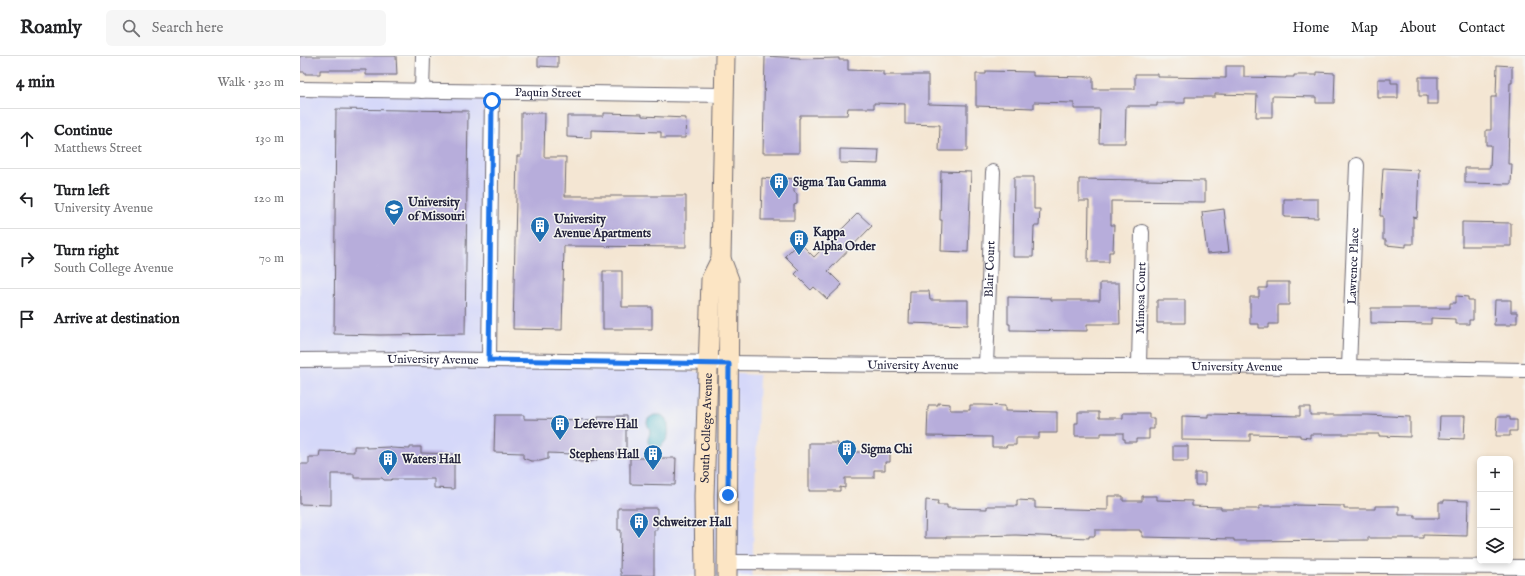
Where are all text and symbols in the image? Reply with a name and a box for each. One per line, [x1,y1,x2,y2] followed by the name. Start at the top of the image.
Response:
[106,10,386,46] search box
[20,16,82,40] text: Roamly
[120,17,142,39] icon: search
[152,18,223,37] text: Search here
[1293,19,1329,37] text: Home
[1351,19,1378,37] text: Map
[1400,19,1436,37] text: About
[1458,19,1505,37] text: Contact
[16,72,55,93] text: 4 min
[218,74,284,91] text: Walk · 320 m
[515,85,581,101] street label: Paquin Street
[483,92,501,110] route start
[54,121,112,140] text: Continue
[16,128,38,150] icon: ahead
[255,130,284,147] text: 130 m
[54,140,142,157] text: Matthews Street
[768,171,790,199] building icon: Sigma Tau Gamma
[793,175,887,191] place label: Sigma Tau Gamma
[54,181,110,200] text: Turn left
[16,188,38,210] icon: left
[254,190,284,207] text: 120 m
[407,195,465,224] place label: University of Missouri
[383,198,405,226] school or university icon: University of Missouri
[54,200,153,217] text: University Avenue
[553,212,652,242] place label: University Avenue Apartments
[529,215,551,243] building icon: University Avenue Apartments
[812,225,876,255] place label: Kappa Alpha Order
[1344,227,1362,305] street label: Lawrence Place
[788,228,810,256] building icon: Kappa Alpha Order
[54,241,119,260] text: Turn right
[981,241,998,298] street label: Blair Court
[16,248,38,270] icon: right
[259,250,284,267] text: 70 m
[54,260,173,277] text: South College Avenue
[1132,262,1149,334] street label: Mimosa Court
[16,308,38,330] icon: arrive
[54,309,180,328] text: Arrive at destination
[387,351,479,367] street label: University Avenue
[867,357,959,373] street label: University Avenue
[1191,359,1283,374] street label: University Avenue
[697,372,715,483] street label: South College Avenue
[549,413,571,441] building icon: Lefevre Hall
[573,417,639,432] place label: Lefevre Hall
[836,438,858,466] building icon: Sigma Chi
[861,442,913,458] place label: Sigma Chi
[642,443,664,471] building icon: Stephens Hall
[570,447,640,463] place label: Stephens Hall
[377,448,399,476] building icon: Waters Hall
[401,452,462,467] place label: Waters Hall
[1477,456,1513,564] map controls
[1477,456,1513,492] button: +
[719,486,737,504] route end
[1477,492,1513,528] button: −
[628,511,650,539] building icon: Schweitzer Hall
[653,515,732,530] place label: Schweitzer Hall
[1477,528,1513,564] button: layers

